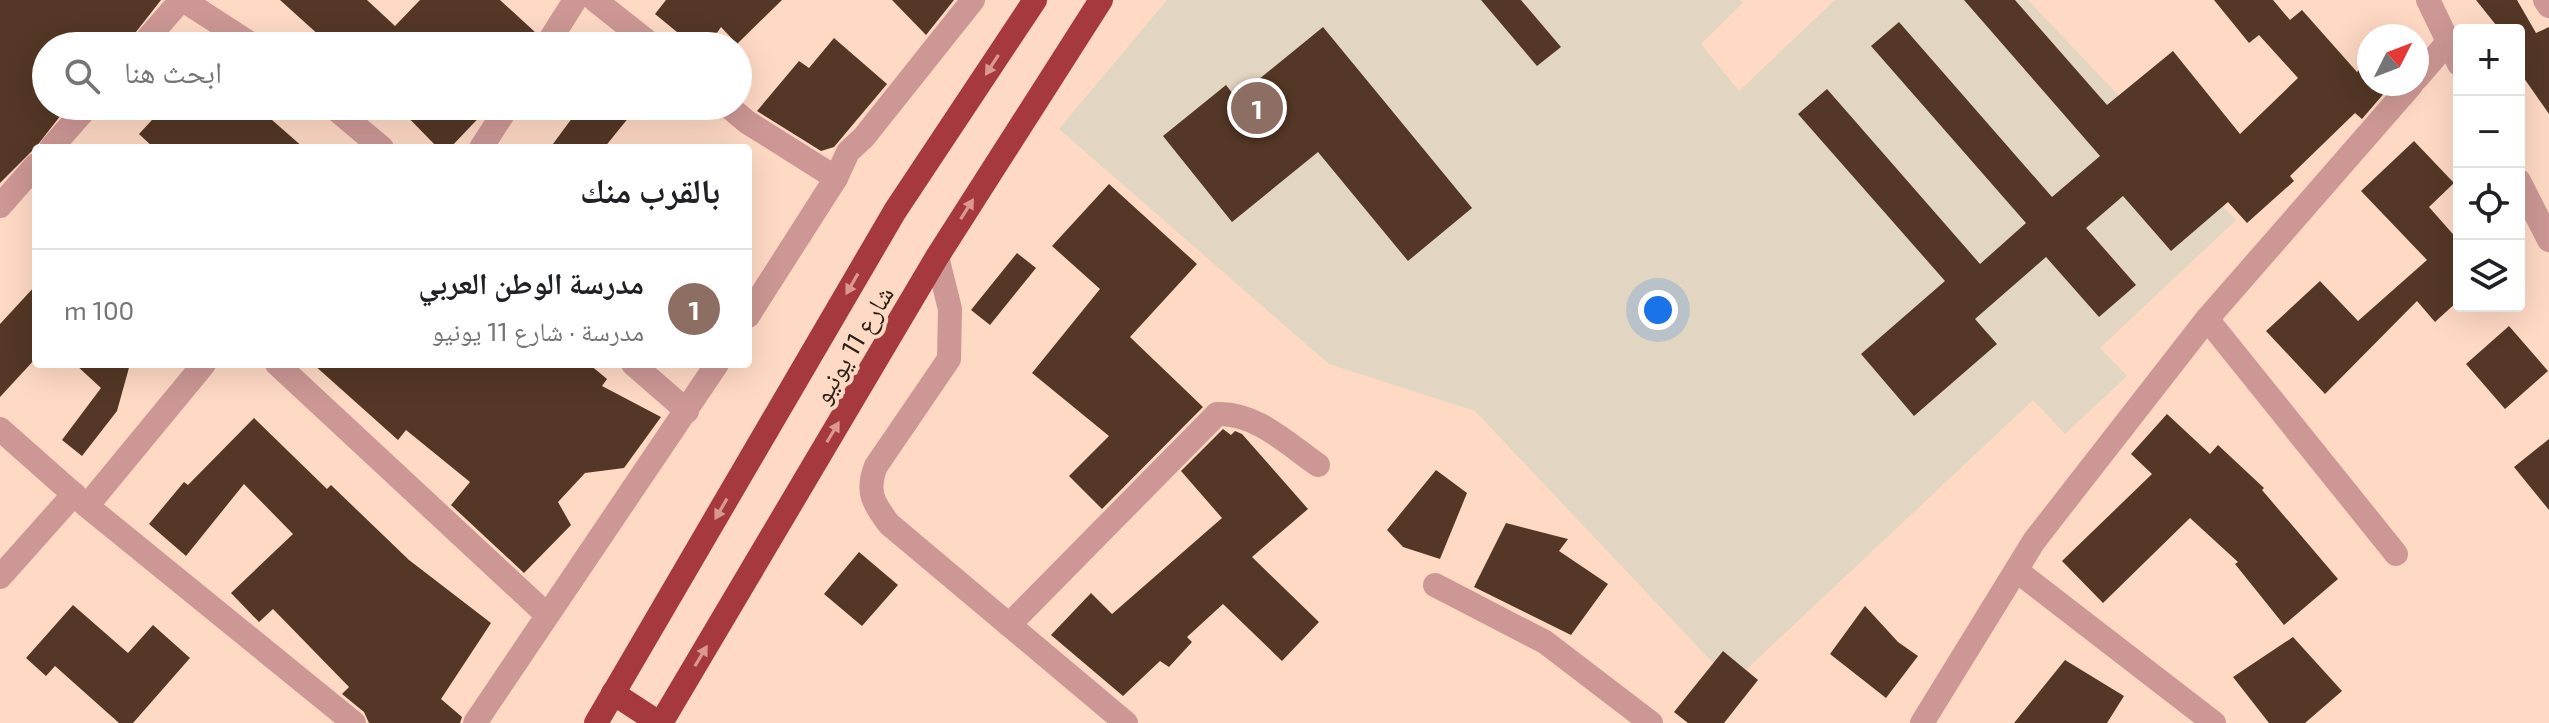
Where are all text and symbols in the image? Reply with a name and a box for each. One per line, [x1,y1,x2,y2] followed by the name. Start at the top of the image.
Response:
[2357,24,2429,96] north arrow
[2453,24,2525,312] map controls
[2453,24,2525,96] button: +
[32,32,752,120] search box
[124,53,222,89] text: ابحث هنا
[60,54,104,98] icon: search
[985,54,1000,76] one-way arrow
[1231,78,1283,138] pin: 1
[2453,96,2525,168] button: −
[2453,168,2525,240] button: locate
[580,169,720,210] text: بالقرب منك
[959,198,973,220] one-way arrow
[2453,240,2525,312] button: layers
[418,264,644,300] text: مدرسة الوطن العربي
[845,273,859,295] one-way arrow
[805,280,901,409] street label: شارع 11 يونيو
[1638,290,1678,330] your location
[64,294,134,325] text: 100 m
[688,294,700,325] text: 1
[432,315,644,346] text: مدرسة · شارع 11 يونيو
[826,421,840,443] one-way arrow
[714,498,728,520] one-way arrow
[694,645,708,667] one-way arrow

